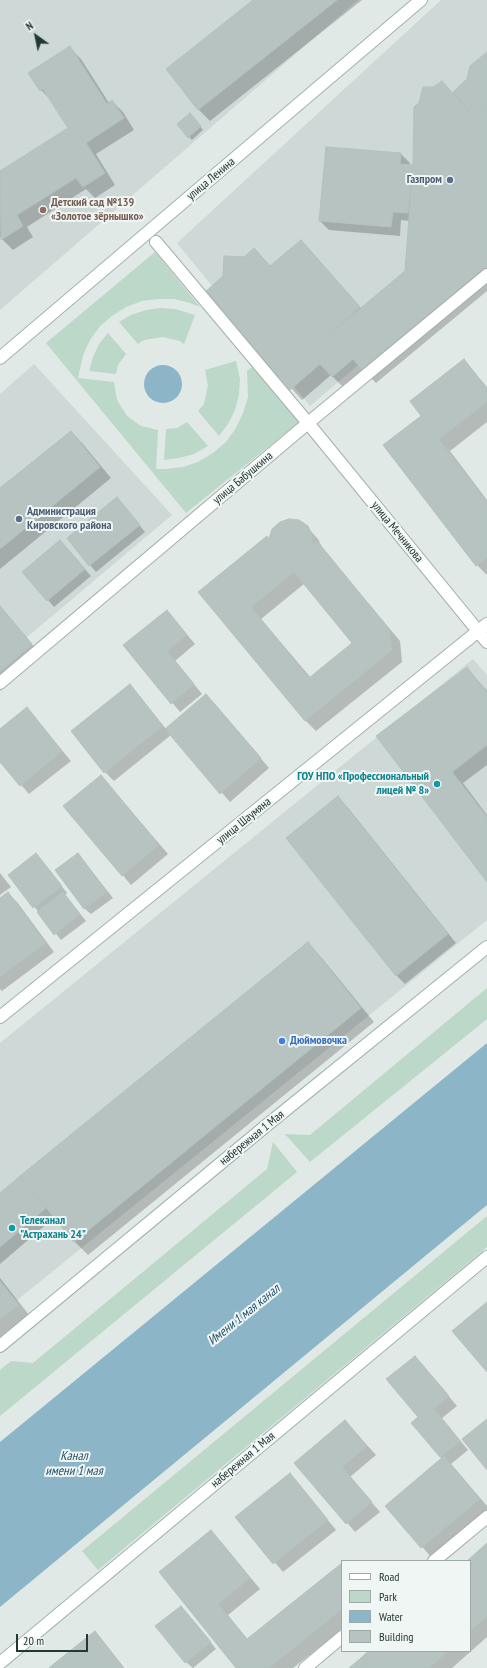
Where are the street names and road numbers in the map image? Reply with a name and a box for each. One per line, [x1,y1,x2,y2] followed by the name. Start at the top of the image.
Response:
[184,155,238,203] street label: улица Ленина
[210,449,276,507] street label: улица Бабушкина
[368,499,426,565] street label: улица Мечникова
[214,795,274,847] street label: улица Шаумяна
[217,1108,287,1168] street label: набережная 1 Мая
[208,1429,278,1491] street label: набережная 1 Мая

